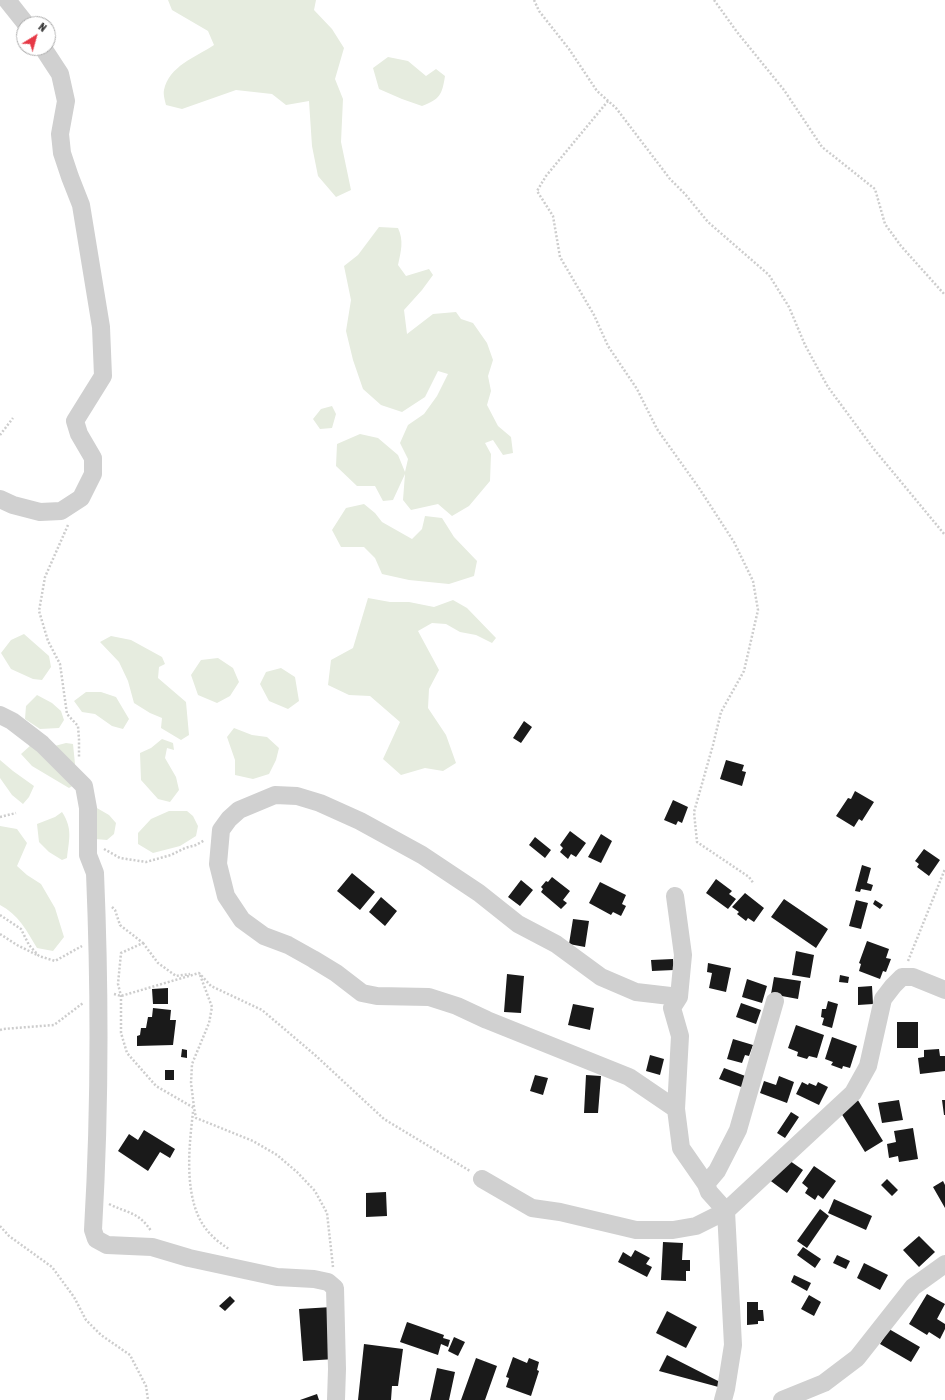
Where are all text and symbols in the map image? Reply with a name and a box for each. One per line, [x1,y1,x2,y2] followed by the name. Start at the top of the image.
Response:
[16,16,56,56] north arrow
[36,20,49,34] text: N

